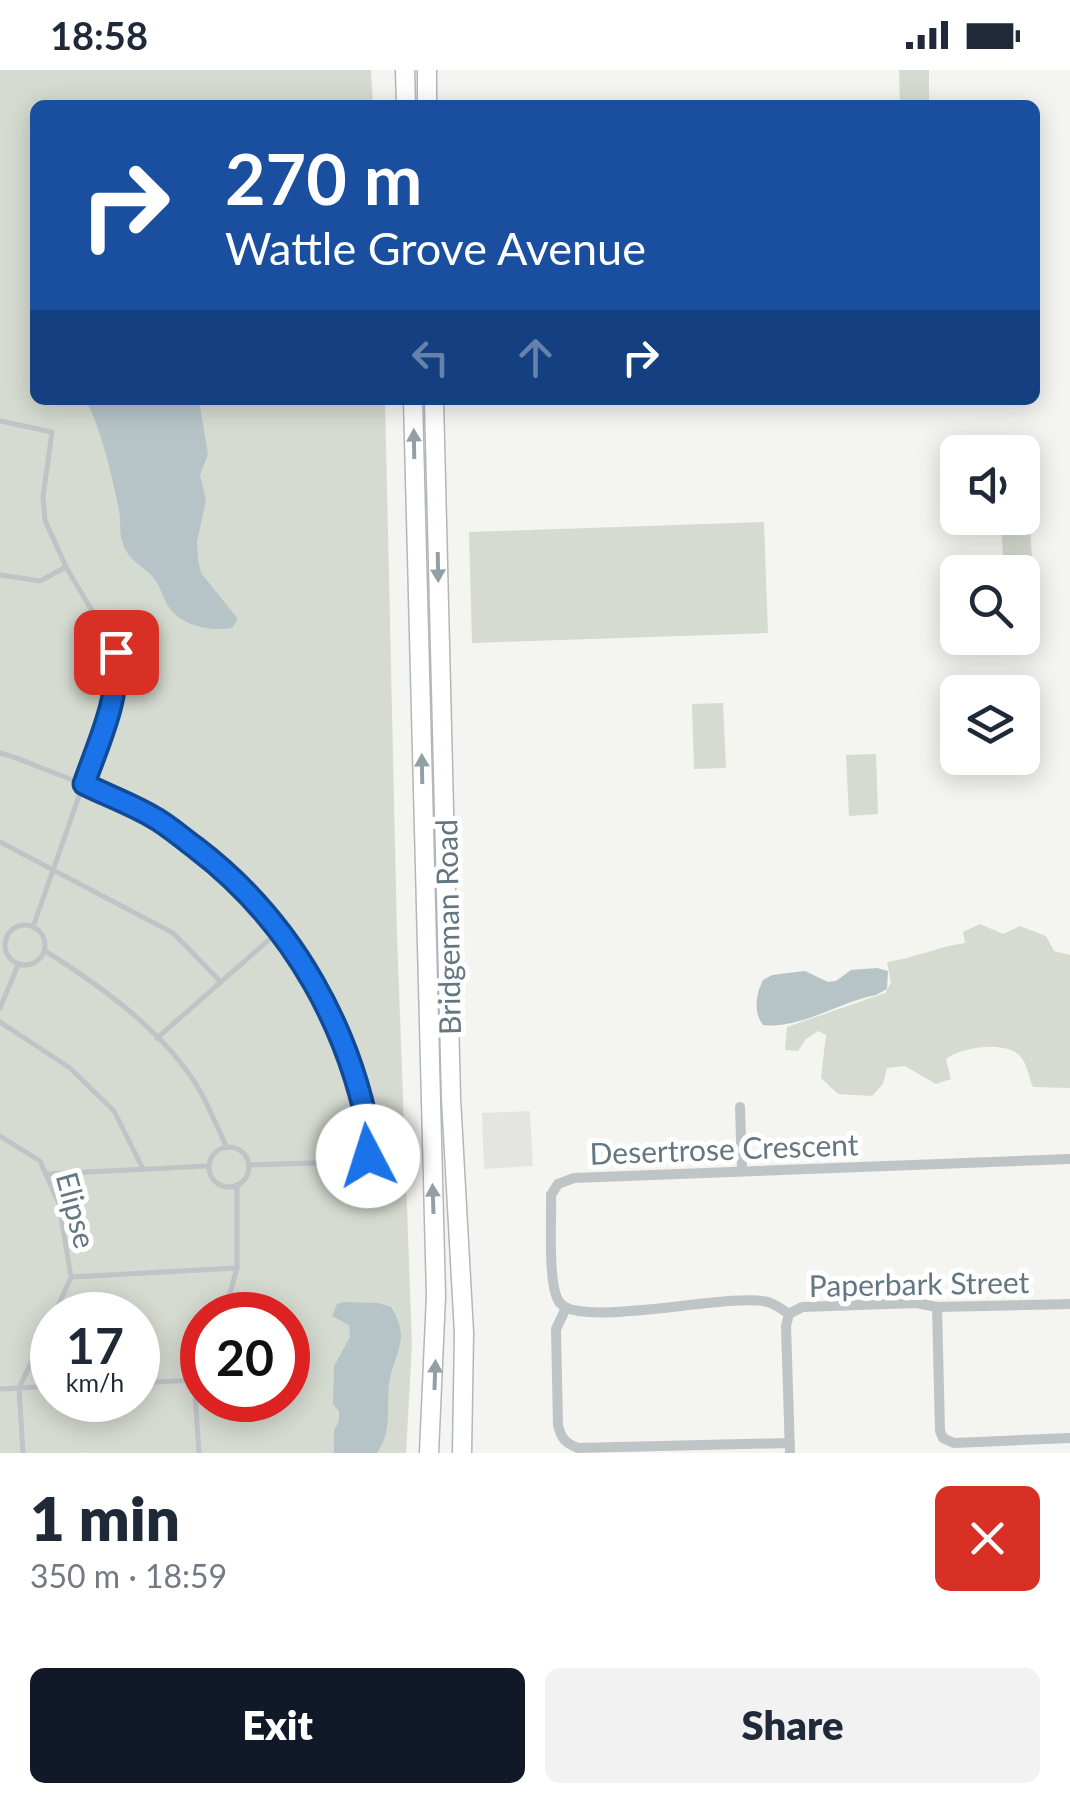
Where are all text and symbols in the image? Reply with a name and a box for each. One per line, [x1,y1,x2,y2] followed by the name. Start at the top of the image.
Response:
[50,12,148,58] text: 18:58
[225,136,422,220] text: 270 m
[60,140,190,270] icon: right
[225,221,646,275] text: Wattle Grove Avenue
[403,330,458,385] icon: left
[508,330,563,385] icon: ahead
[613,330,668,385] icon: right
[405,427,421,459] one-way arrow
[940,435,1040,775] map controls
[940,435,1040,535] button: sound
[430,552,446,584] one-way arrow
[940,555,1040,655] button: search
[74,610,159,695] pin
[89,625,144,680] icon: arrive
[940,675,1040,775] button: layers
[414,752,430,784] one-way arrow
[427,819,467,1035] street label: Bridgeman Road
[316,1104,420,1208] position arrow
[589,1125,859,1171] street label: Desertrose Crescent
[50,1168,104,1252] street label: Elipse
[425,1182,441,1214] one-way arrow
[808,1263,1030,1303] street label: Paperbark Street
[180,1292,310,1422] speed limit sign: 20
[66,1315,124,1375] text: 17
[427,1358,443,1390] one-way arrow
[66,1367,124,1397] text: km/h
[30,1482,180,1554] text: 1 min
[935,1486,1040,1591] button: close
[30,1556,227,1595] text: 350 m · 18:59
[30,1668,525,1783] button: Exit
[545,1668,1040,1783] button: Share

